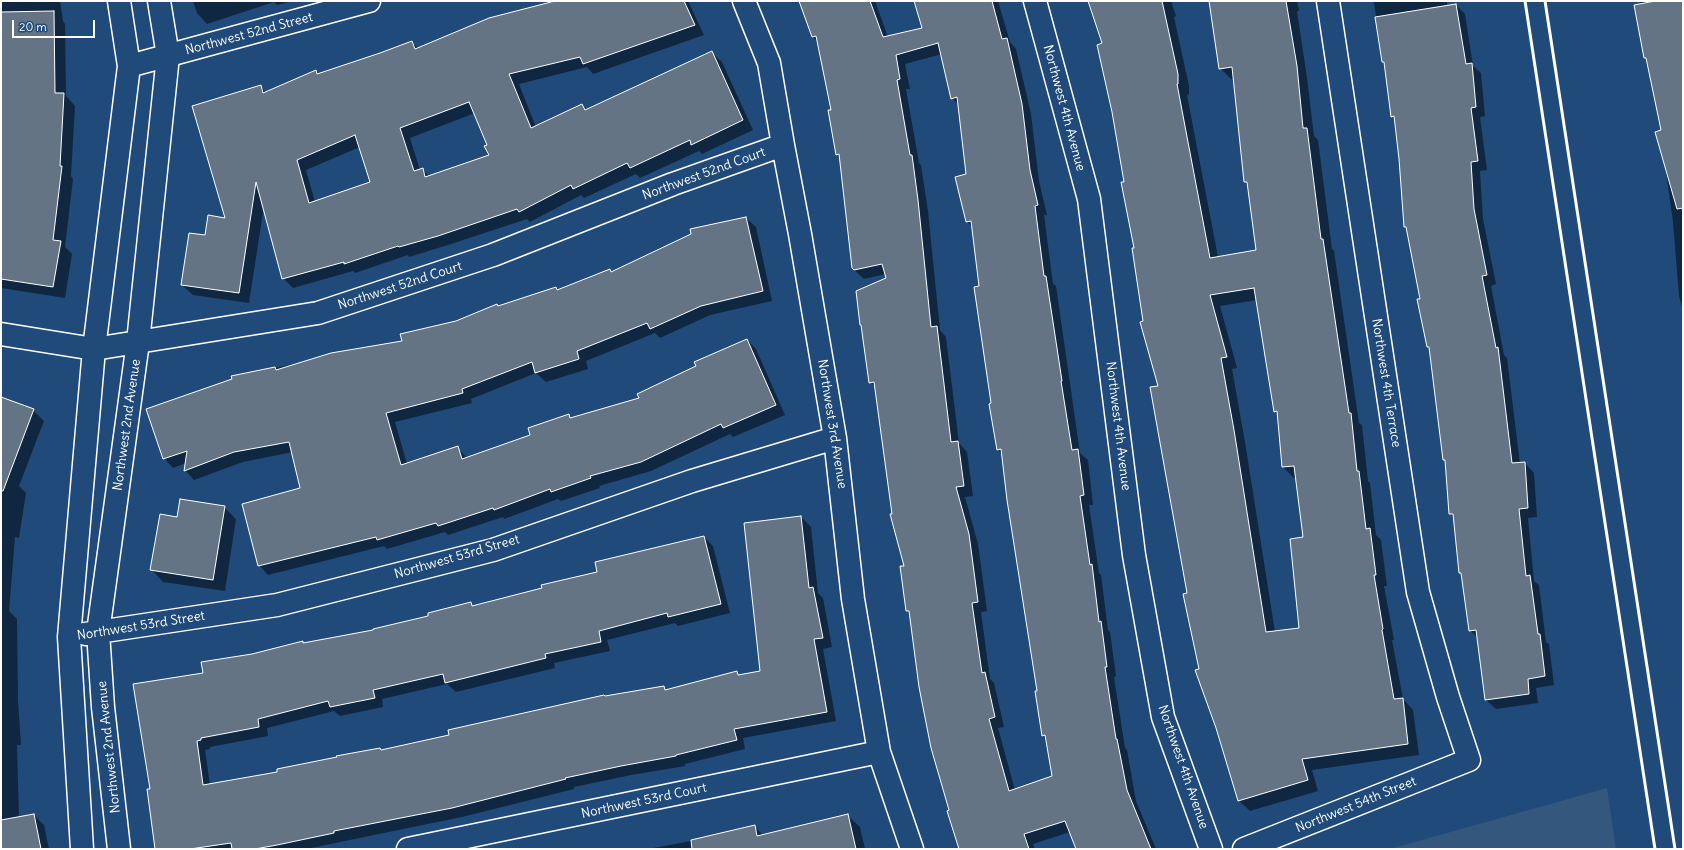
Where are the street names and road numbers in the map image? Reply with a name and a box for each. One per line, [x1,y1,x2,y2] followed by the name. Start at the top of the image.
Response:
[183,9,315,59] street label: Northwest 52nd Street
[1040,43,1088,173] street label: Northwest 4th Avenue
[640,144,768,204] street label: Northwest 52nd Court
[336,259,464,313] street label: Northwest 52nd Court
[1368,317,1404,449] street label: Northwest 4th Terrace
[110,358,144,492] street label: Northwest 2nd Avenue
[814,358,850,490] street label: Northwest 3rd Avenue
[1102,361,1134,491] street label: Northwest 4th Avenue
[393,532,521,582] street label: Northwest 53rd Street
[76,608,206,644] street label: Northwest 53rd Street
[94,680,124,814] street label: Northwest 2nd Avenue
[1154,703,1212,831] street label: Northwest 4th Avenue
[1293,774,1419,836] street label: Northwest 54th Street
[580,780,708,822] street label: Northwest 53rd Court

